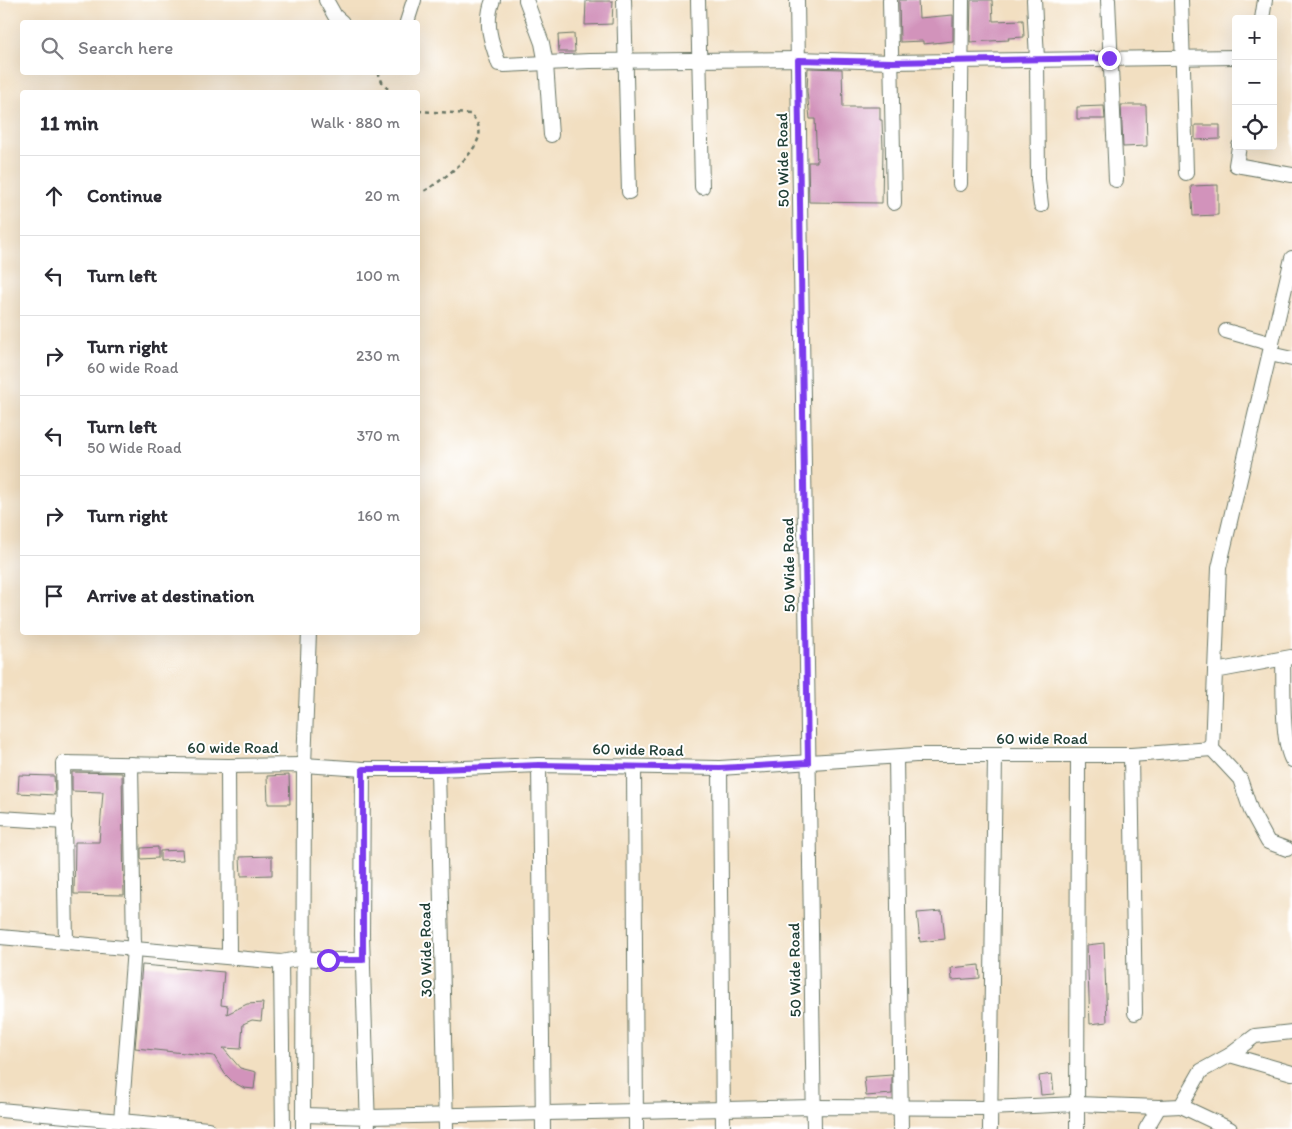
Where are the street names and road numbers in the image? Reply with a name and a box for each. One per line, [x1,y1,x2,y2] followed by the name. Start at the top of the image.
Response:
[772,112,793,207] street label: 50 Wide Road
[778,517,799,612] street label: 50 Wide Road
[996,729,1088,748] street label: 60 wide Road
[187,738,279,757] street label: 60 wide Road
[592,739,684,760] street label: 60 wide Road
[415,902,436,998] street label: 30 Wide Road
[784,922,805,1017] street label: 50 Wide Road

